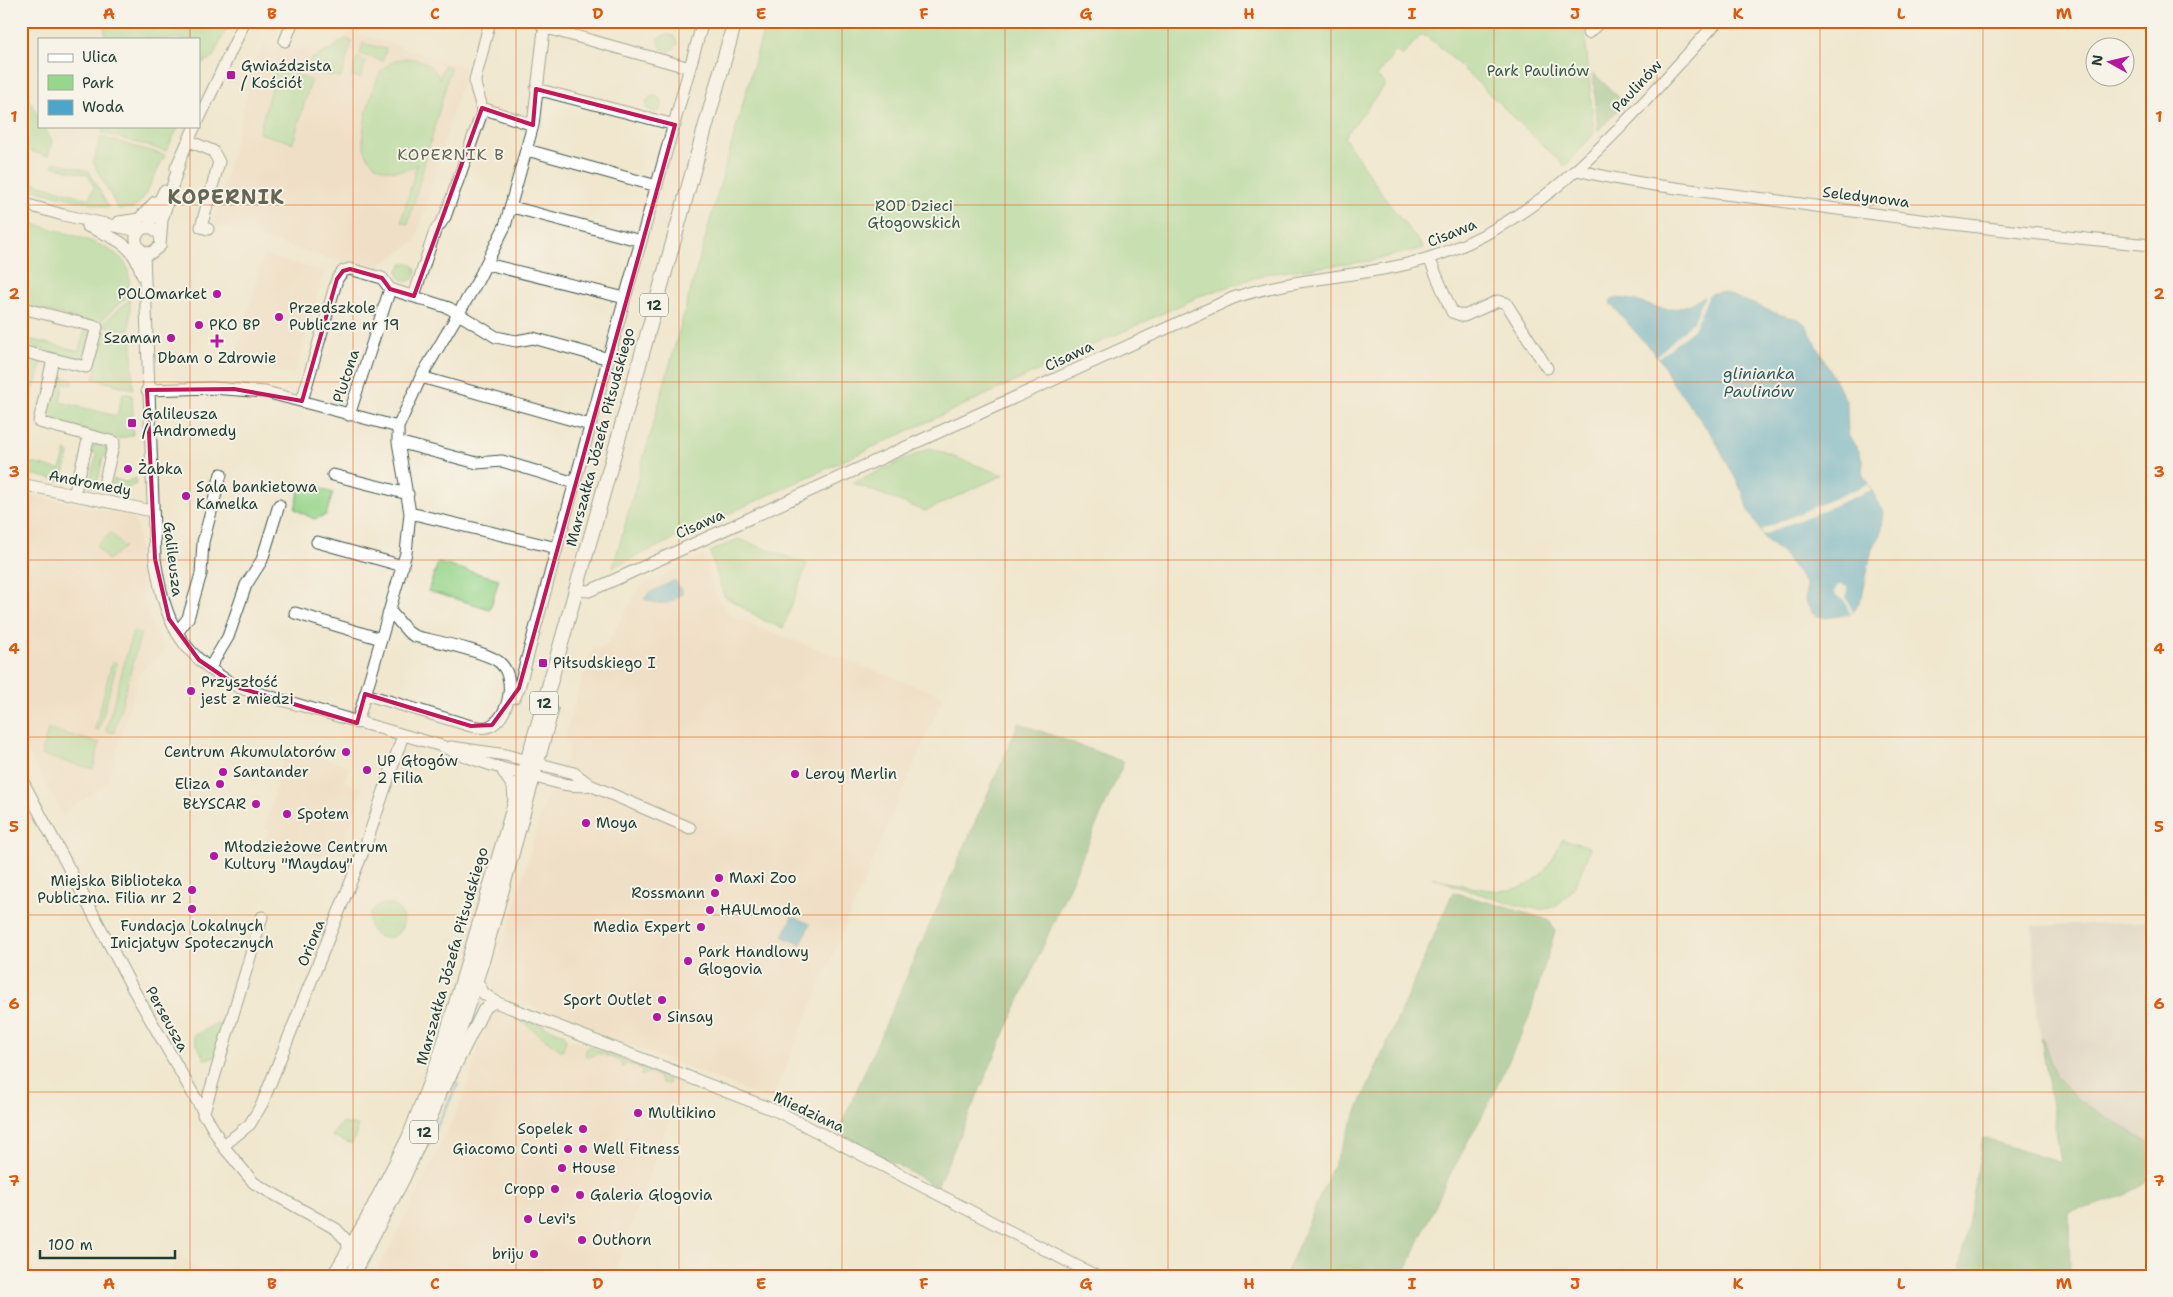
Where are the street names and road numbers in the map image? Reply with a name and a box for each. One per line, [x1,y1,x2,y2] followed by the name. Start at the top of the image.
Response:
[1607,55,1667,117] street label: Paulinów
[1821,182,1911,212] street label: Seledynowa
[1424,214,1480,252] street label: Cisawa
[640,294,668,316] road number: 12
[561,325,639,549] street label: Marszałka Józefa Piłsudskiego
[1042,336,1097,376] street label: Cisawa
[328,346,364,405] street label: Plutona
[47,465,133,501] street label: Andromedy
[672,504,728,544] street label: Cisawa
[158,520,188,598] street label: Galileusza
[530,691,558,714] road number: 12
[411,845,493,1067] street label: Marszałka Józefa Piłsudskiego
[293,916,330,969] street label: Oriona
[141,983,193,1056] street label: Perseusza
[770,1087,848,1138] street label: Miedziana
[410,1120,438,1144] road number: 12

